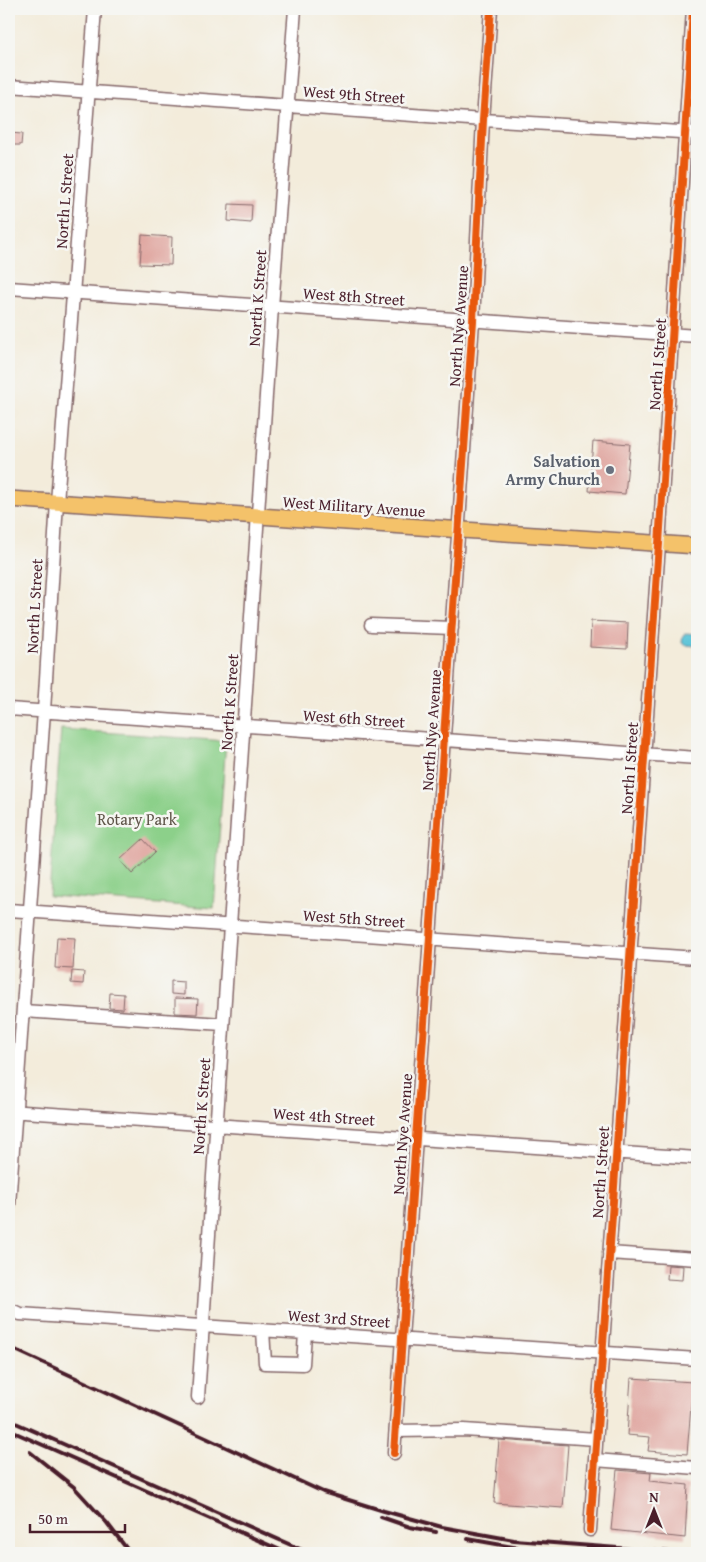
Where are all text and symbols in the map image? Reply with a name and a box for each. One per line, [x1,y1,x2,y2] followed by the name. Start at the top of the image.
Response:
[302,78,406,110] street label: West 9th Street
[49,152,79,249] street label: North L Street
[242,249,272,347] street label: North K Street
[442,264,474,388] street label: North Nye Avenue
[302,280,406,312] street label: West 8th Street
[642,317,672,411] street label: North I Street
[506,449,601,491] place label: Salvation Army Church
[604,464,616,476] marker: Salvation Army Church
[282,489,426,523] street label: West Military Avenue
[20,558,48,654] street label: North L Street
[214,653,244,751] street label: North K Street
[415,668,447,792] street label: North Nye Avenue
[302,702,406,734] street label: West 6th Street
[614,721,644,815] street label: North I Street
[97,807,178,831] park label: Rotary Park
[302,902,406,934] street label: West 5th Street
[186,1057,216,1155] street label: North K Street
[386,1072,418,1196] street label: North Nye Avenue
[272,1100,376,1132] street label: West 4th Street
[585,1125,615,1219] street label: North I Street
[287,1302,391,1334] street label: West 3rd Street
[628,1484,678,1534] north arrow
[649,1487,659,1507] text: N
[30,1502,125,1534] scale bar
[38,1508,69,1529] text: 50 m

